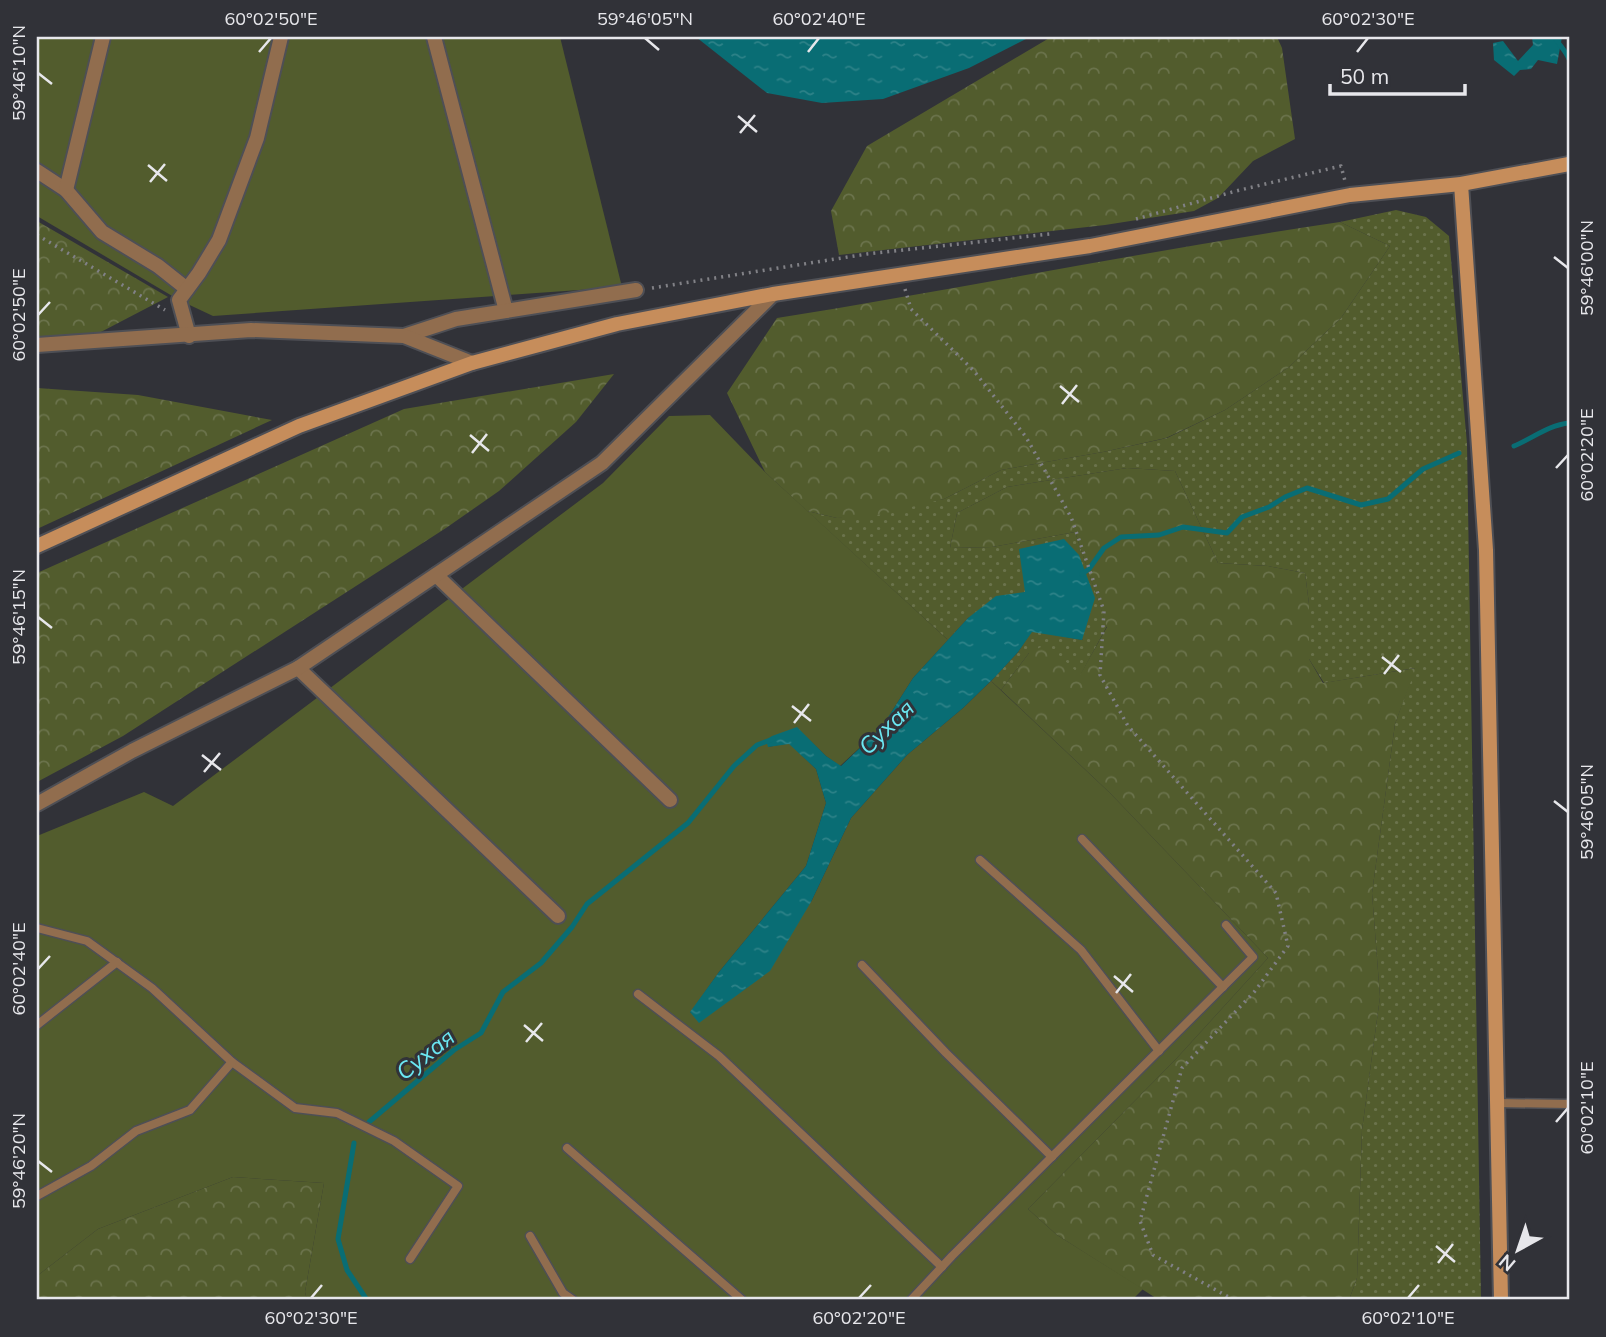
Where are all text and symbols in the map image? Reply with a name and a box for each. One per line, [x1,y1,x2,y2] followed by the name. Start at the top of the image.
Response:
[224,7,318,30] text: 60°02'50"E
[597,7,693,30] text: 59°46'05"N
[772,7,866,30] text: 60°02'40"E
[1321,7,1415,30] text: 60°02'30"E
[7,25,30,121] text: 59°46'10"N
[1330,52,1464,96] scale bar
[1340,63,1389,89] text: 50 m
[1575,220,1598,316] text: 59°46'00"N
[7,268,30,362] text: 60°02'50"E
[1575,408,1598,502] text: 60°02'20"E
[7,569,30,665] text: 59°46'15"N
[852,693,920,761] water label: Сухая
[1575,764,1598,860] text: 59°46'05"N
[7,922,30,1016] text: 60°02'40"E
[390,1022,460,1086] water label: Сухая
[1575,1061,1598,1155] text: 60°02'10"E
[7,1113,30,1209] text: 59°46'20"N
[1484,1214,1554,1284] north arrow
[1494,1249,1520,1277] text: N
[264,1306,358,1329] text: 60°02'30"E
[812,1306,906,1329] text: 60°02'20"E
[1361,1306,1455,1329] text: 60°02'10"E

